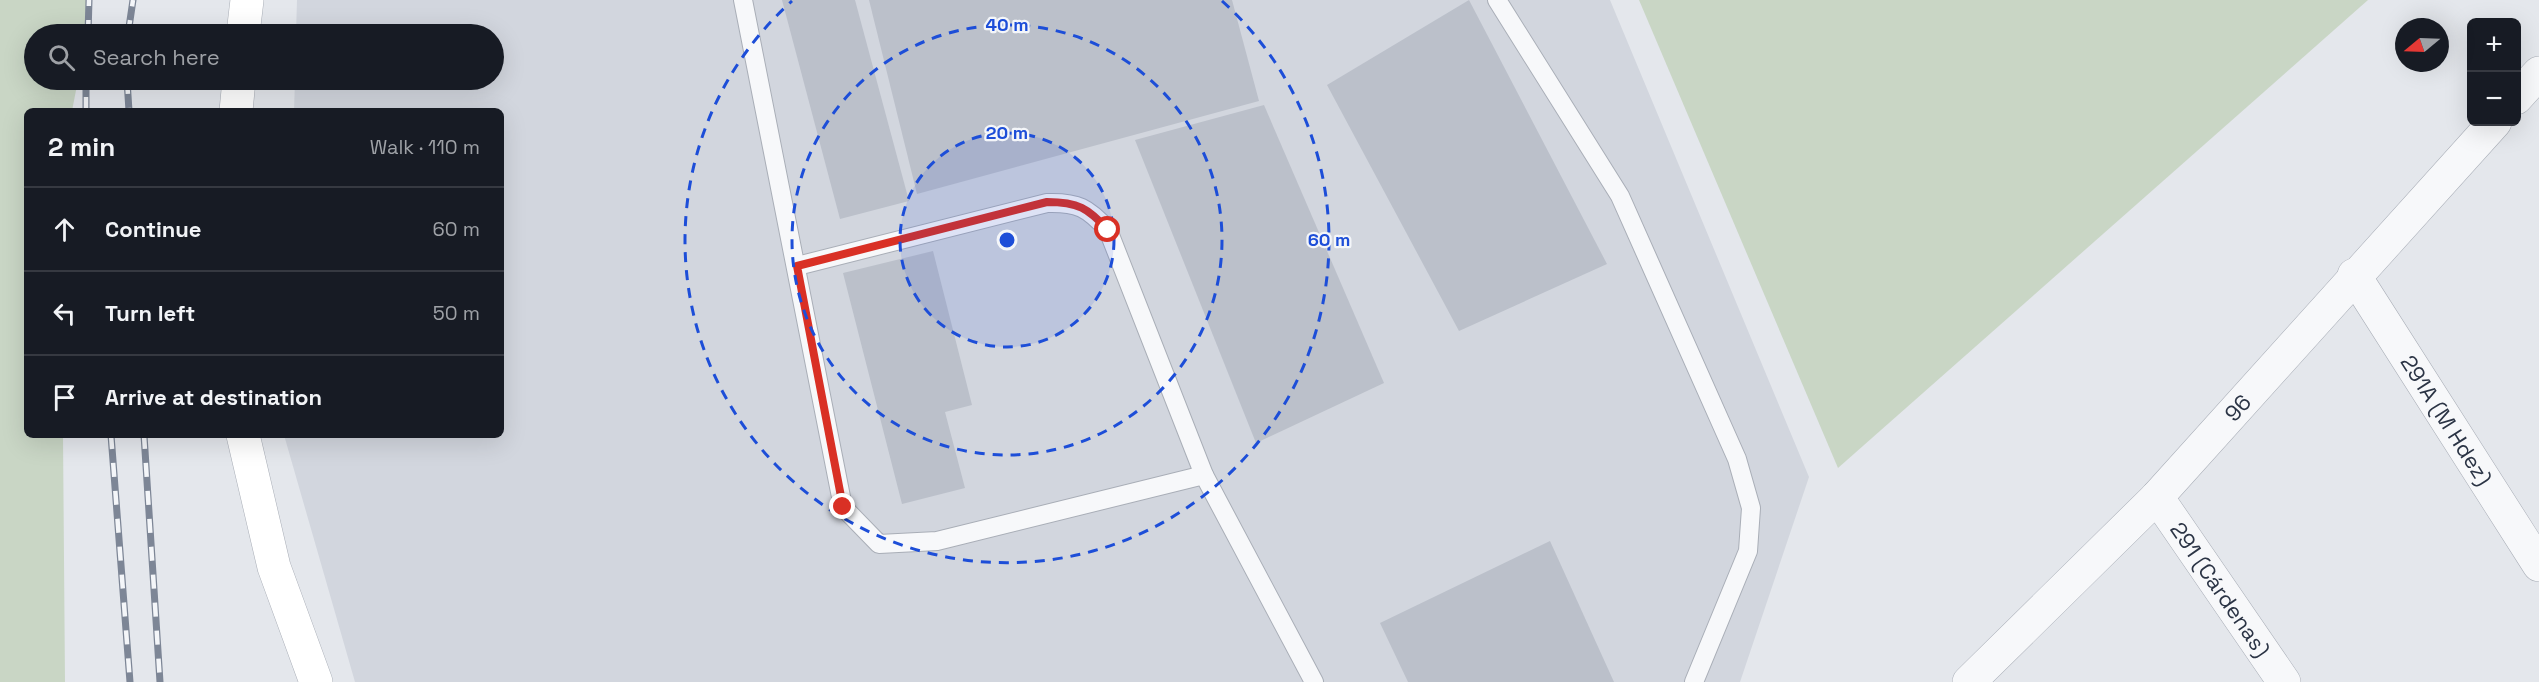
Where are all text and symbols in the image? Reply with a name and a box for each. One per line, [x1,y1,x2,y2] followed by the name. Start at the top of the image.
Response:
[985,13,1029,36] text: 40 m
[2395,18,2449,72] north arrow
[2467,18,2521,126] map controls
[2467,18,2521,72] button: +
[24,24,504,90] search box
[45,41,78,74] icon: search
[93,43,220,71] text: Search here
[2467,72,2521,126] button: −
[986,121,1028,144] text: 20 m
[48,130,115,164] text: 2 min
[370,134,480,160] text: Walk · 110 m
[48,213,81,246] icon: ahead
[105,215,201,243] text: Continue
[433,216,480,242] text: 60 m
[1094,216,1120,242] route start
[1308,228,1350,251] text: 60 m
[997,230,1017,250] centre of rings
[48,297,81,330] icon: left
[105,299,195,327] text: Turn left
[433,300,480,326] text: 50 m
[2395,350,2498,490] street label: 291A (M Hdez)
[48,381,81,414] icon: arrive
[105,383,322,411] text: Arrive at destination
[2218,388,2257,427] street label: 96
[829,493,855,519] route end
[2164,517,2276,662] street label: 291 (Cárdenas)

